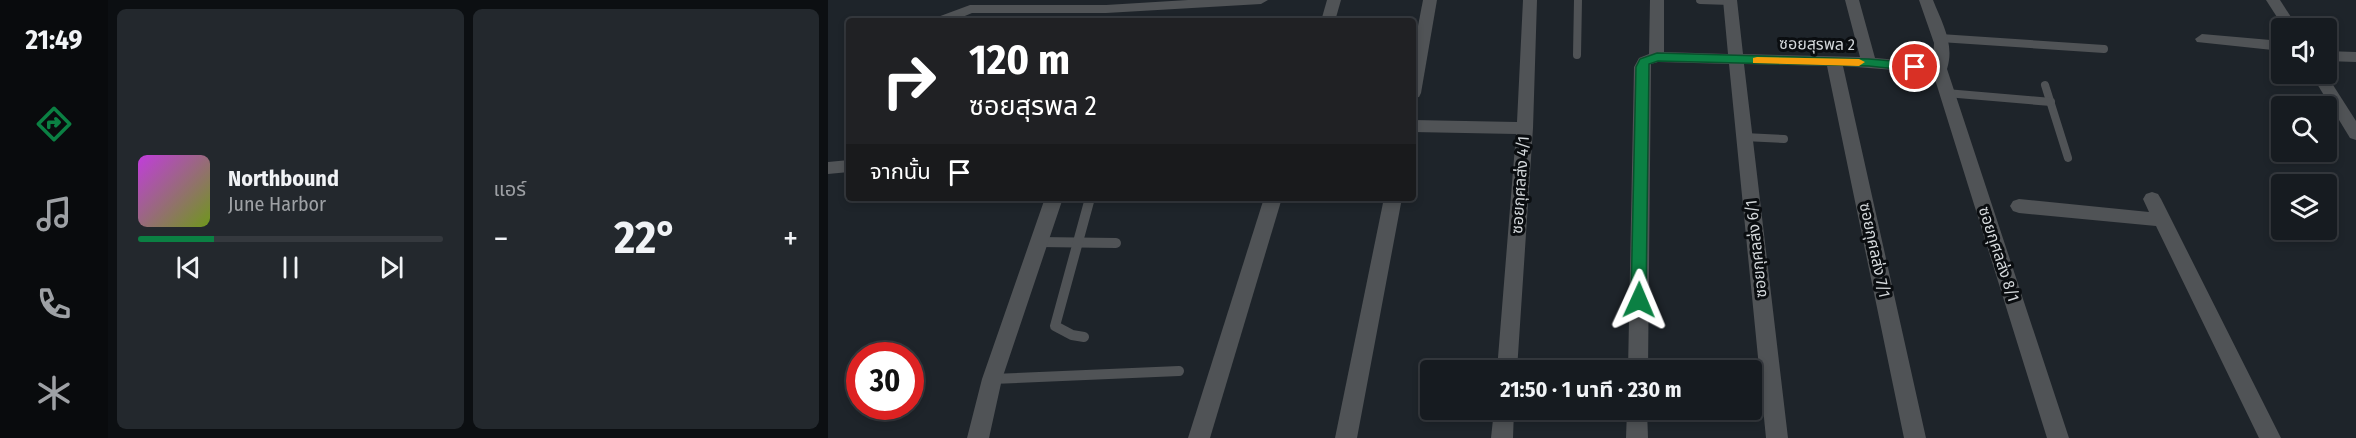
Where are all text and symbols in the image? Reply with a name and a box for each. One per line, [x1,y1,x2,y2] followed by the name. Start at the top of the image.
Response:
[2271,18,2337,240] map controls
[2271,18,2337,84] button: sound
[26,24,82,56] text: 21:49
[1779,34,1855,54] street label: ซอยสุรพล 2
[969,35,1070,85] text: 120 m
[1889,41,1940,92] pin
[870,42,948,120] icon: right
[1898,50,1931,83] icon: arrive
[969,90,1097,122] text: ซอยสุรพล 2
[2271,96,2337,162] button: search
[33,103,75,145] icon: directions
[1507,135,1533,235] street label: ซอยกุศลส่ง 4/1
[943,156,976,189] icon: arrive
[870,158,931,185] text: จากนั้น
[228,165,339,192] text: Northbound
[2271,174,2337,240] button: layers
[494,177,526,201] text: แอร์
[228,192,326,216] text: June Harbor
[33,193,75,235] icon: music
[1741,199,1771,299] street label: ซอยกุศลส่ง 6/1
[1856,201,1894,299] street label: ซอยกุศลส่ง 7/1
[1975,204,2023,304] street label: ซอยกุศลส่ง 8/1
[614,211,677,265] text: 22°
[494,219,508,259] text: −
[783,219,798,259] text: +
[172,251,205,284] icon: previous
[274,251,307,284] icon: pause
[375,251,408,284] icon: next
[1607,268,1671,332] position arrow
[33,283,75,325] icon: phone
[846,342,924,420] speed limit sign: 30
[33,372,75,414] icon: climate
[1500,376,1682,403] text: 21:50 · 1 นาที · 230 m

